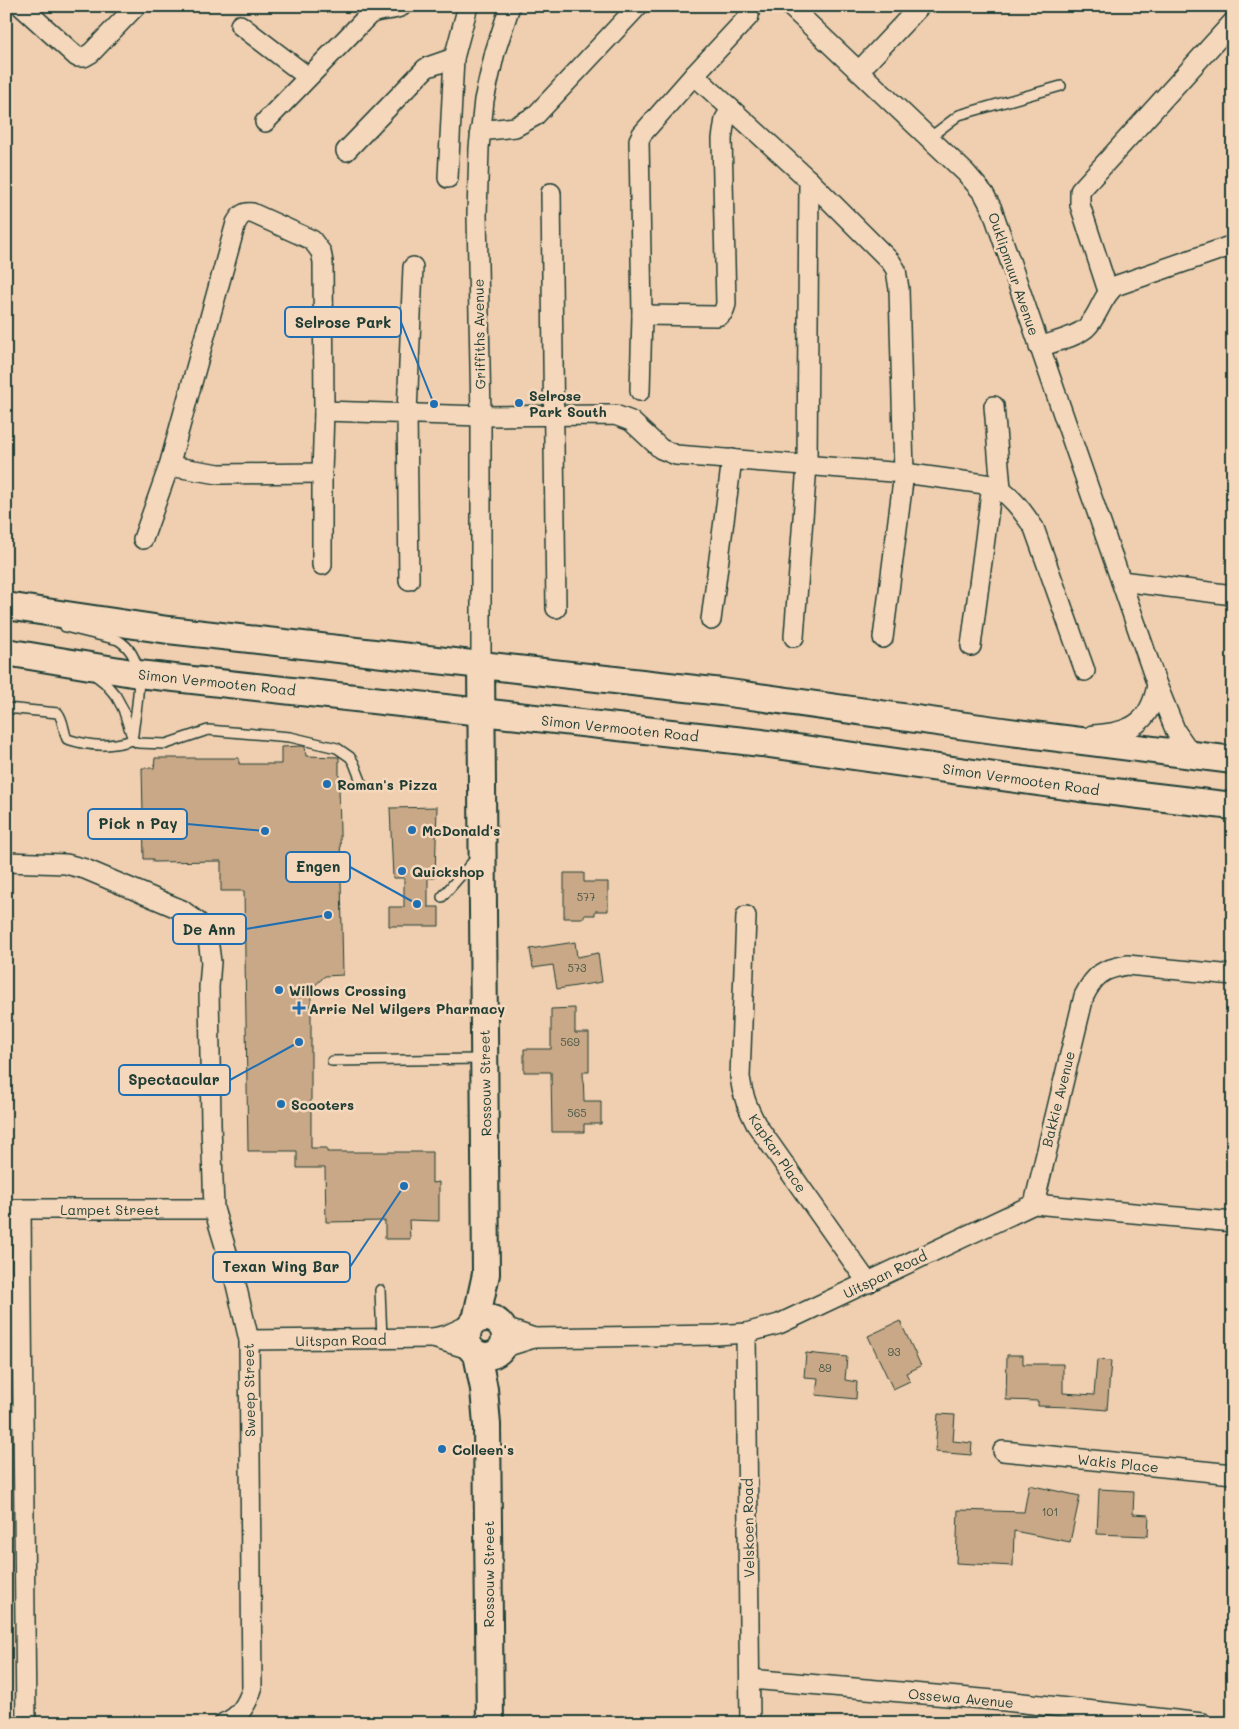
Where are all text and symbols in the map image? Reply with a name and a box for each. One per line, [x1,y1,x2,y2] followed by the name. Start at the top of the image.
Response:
[984,210,1044,338] street label: Ouklipmuur Avenue
[469,279,489,389] street label: Griffiths Avenue
[285,307,401,337] callout: Selrose Park
[295,312,391,332] text: Selrose Park
[529,386,607,421] place label: Selrose Park South
[513,397,525,409] marker: Selrose Park South
[137,664,297,700] street label: Simon Vermooten Road
[540,710,700,746] street label: Simon Vermooten Road
[941,759,1101,799] street label: Simon Vermooten Road
[337,775,438,794] place label: Roman's Pizza
[321,778,333,790] marker: Roman's Pizza
[88,809,187,839] callout: Pick n Pay
[98,813,178,833] text: Pick n Pay
[422,821,500,840] place label: McDonald's
[406,824,418,836] marker: McDonald's
[286,852,350,882] callout: Engen
[296,856,340,876] text: Engen
[412,862,485,881] place label: Quickshop
[396,865,408,877] marker: Quickshop
[577,889,595,904] house number: 577
[173,914,246,944] callout: De Ann
[183,919,235,939] text: De Ann
[568,960,587,975] house number: 573
[289,981,406,1000] place label: Willows Crossing
[273,984,285,996] marker: Willows Crossing
[309,999,505,1018] place label: Arrie Nel Wilgers Pharmacy
[293,1002,305,1014] marker: Arrie Nel Wilgers Pharmacy
[475,1029,495,1137] street label: Rossouw Street
[560,1034,580,1049] house number: 569
[1037,1049,1079,1149] street label: Bakkie Avenue
[119,1065,230,1095] callout: Spectacular
[128,1069,220,1089] text: Spectacular
[291,1095,354,1114] place label: Scooters
[275,1098,287,1110] marker: Scooters
[567,1105,587,1120] house number: 565
[745,1110,811,1196] street label: Kapkar Place
[60,1200,160,1219] street label: Lampet Street
[840,1245,930,1302] street label: Uitspan Road
[213,1252,350,1282] callout: Texan Wing Bar
[223,1256,340,1276] text: Texan Wing Bar
[295,1330,387,1350] street label: Uitspan Road
[239,1343,259,1437] street label: Sweep Street
[888,1344,901,1359] house number: 93
[818,1360,832,1375] house number: 89
[452,1440,514,1459] place label: Colleen's
[436,1443,448,1455] marker: Colleen's
[1076,1449,1160,1477] street label: Wakis Place
[738,1478,758,1578] street label: Velskoen Road
[1042,1504,1058,1519] house number: 101
[479,1521,498,1627] street label: Rossouw Street
[907,1684,1015,1712] street label: Ossewa Avenue

